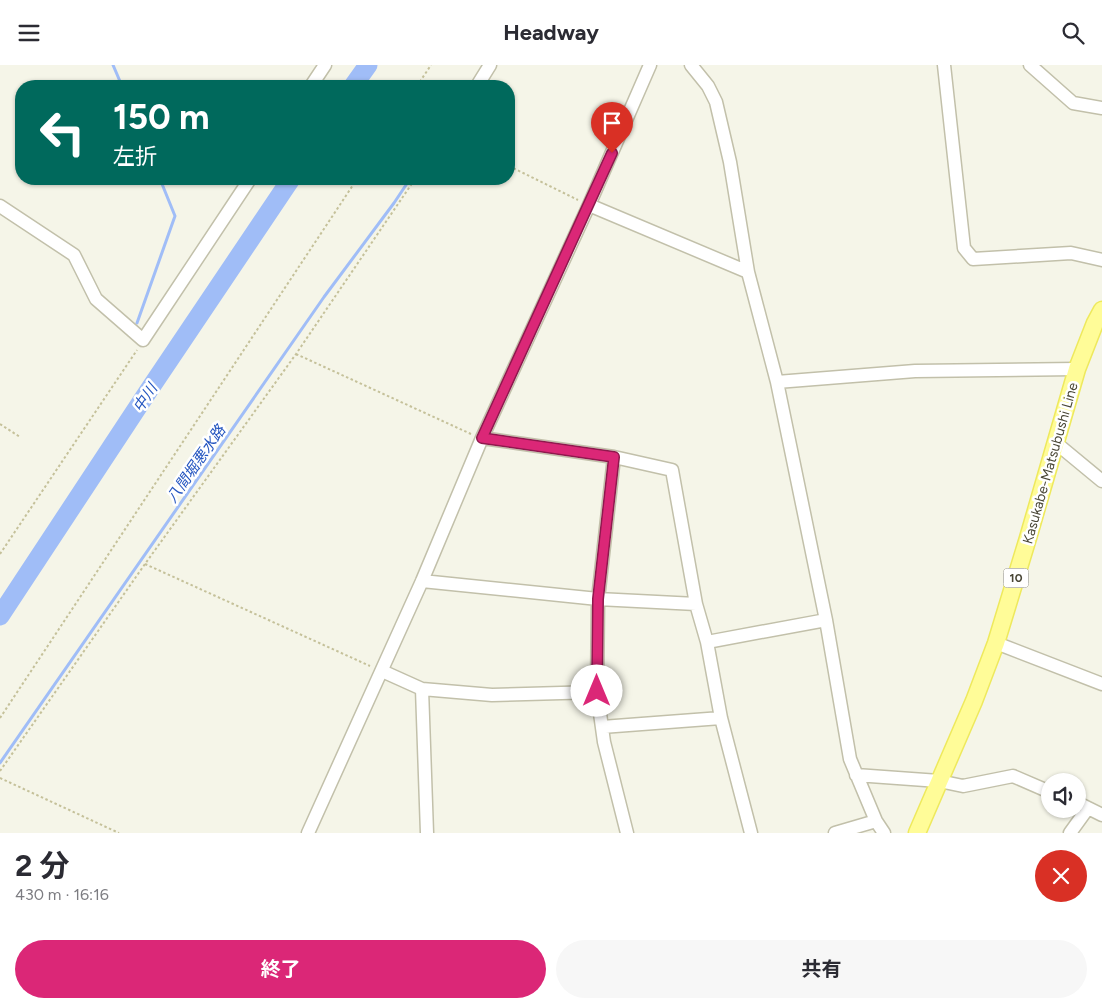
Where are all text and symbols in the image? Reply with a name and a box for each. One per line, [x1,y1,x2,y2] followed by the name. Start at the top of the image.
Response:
[15,19,43,47] icon: menu
[503,19,599,46] text: Headway
[1059,19,1087,47] icon: search
[113,96,210,138] text: 150 m
[30,100,95,165] icon: left
[591,102,633,153] pin
[598,109,626,137] icon: arrive
[113,143,157,170] text: 左折
[129,379,162,415] water label: 中川
[1019,380,1082,546] street label: Kasukabe-Matsubushi Line
[163,420,230,506] water label: 八間堀悪水路
[1004,568,1028,587] road number: 10
[570,664,622,716] position arrow
[1041,773,1086,818] map controls
[1041,773,1086,818] button: sound
[15,847,70,884] text: 2 分
[1035,850,1087,902] button: close
[15,885,109,904] text: 430 m · 16:16
[15,940,546,998] button: 終了
[556,940,1087,998] button: 共有

